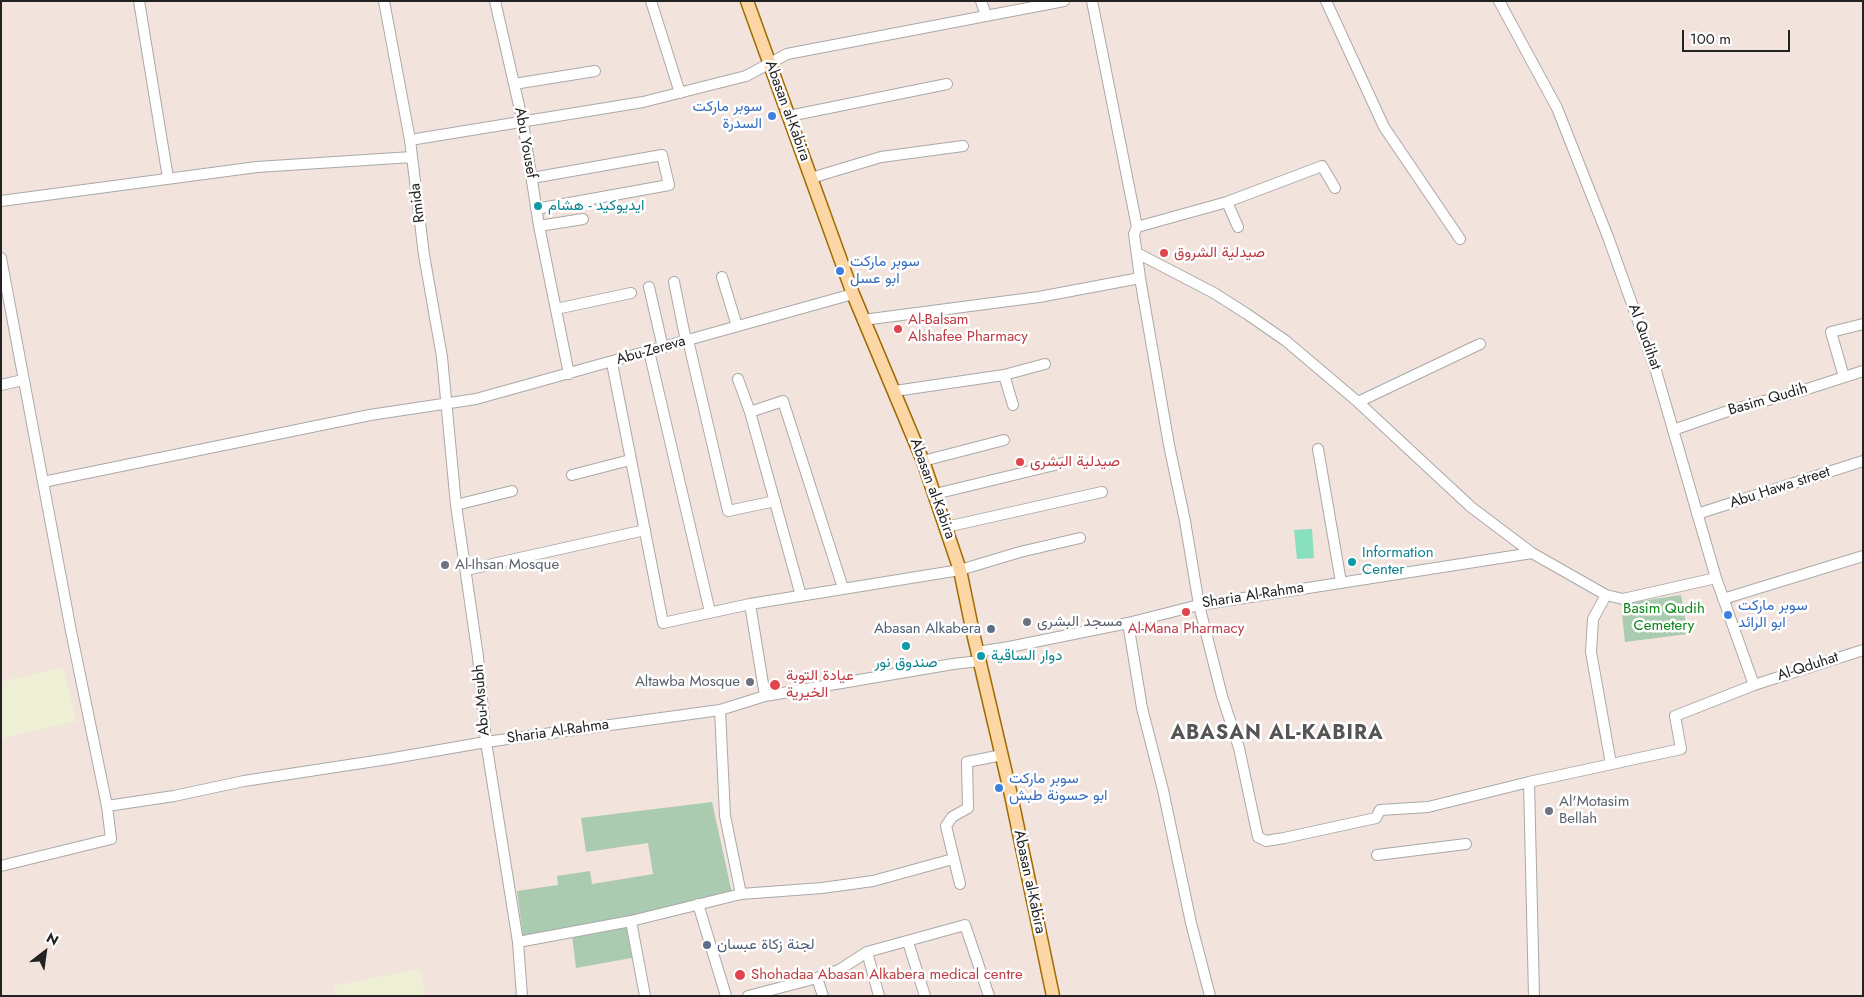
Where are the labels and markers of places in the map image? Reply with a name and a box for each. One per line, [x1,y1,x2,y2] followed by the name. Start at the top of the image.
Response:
[693,98,762,133] place label: سوبر ماركت السدرة
[766,110,778,122] marker: سوبر ماركت السدرة
[548,197,644,215] place label: ايديوكيد - هشام
[532,200,544,212] marker: ايديوكيد - هشام
[1174,244,1265,262] place label: صيدلية الشروق
[1158,247,1170,259] marker: صيدلية الشروق
[850,253,919,288] place label: سوبر ماركت ابو عسل
[834,265,846,277] marker: سوبر ماركت ابو عسل
[908,311,1028,346] place label: Al-Balsam Alshafee Pharmacy
[892,323,904,335] marker: Al-Balsam Alshafee Pharmacy
[1030,453,1120,471] place label: صيدلية البشرى
[1014,456,1026,468] marker: صيدلية البشرى
[1362,544,1434,579] place label: Information Center
[455,556,559,574] place label: Al-Ihsan Mosque
[1346,556,1358,568] marker: Information Center
[439,559,451,571] marker: Al-Ihsan Mosque
[1738,597,1807,632] place label: سوبر ماركت ابو الرائد
[1180,606,1192,618] marker: Al-Mana Pharmacy
[1722,609,1734,621] marker: سوبر ماركت ابو الرائد
[1037,613,1122,631] place label: مسجد البشرى
[1021,616,1033,628] marker: مسجد البشرى
[874,620,981,638] place label: Abasan Alkabera
[1128,620,1244,638] place label: Al-Mana Pharmacy
[985,623,997,635] marker: Abasan Alkabera
[900,640,912,652] marker: صندوق نور
[991,647,1062,665] place label: دوار الساقية
[975,650,987,662] marker: دوار الساقية
[874,654,938,672] place label: صندوق نور
[786,667,854,702] place label: عيادة التوبة الخيرية
[635,673,740,691] place label: Altawba Mosque
[744,676,756,688] marker: Altawba Mosque
[768,678,782,692] marker: عيادة التوبة الخيرية
[1009,770,1108,805] place label: سوبر ماركت ابو حسونة طبش
[993,782,1005,794] marker: سوبر ماركت ابو حسونة طبش
[1559,793,1629,828] place label: Al'Motasim Bellah
[1543,805,1555,817] marker: Al'Motasim Bellah
[717,936,814,954] place label: لجنة زكاة عبسان
[701,939,713,951] marker: لجنة زكاة عبسان
[751,966,1023,984] place label: Shohadaa Abasan Alkabera medical centre
[733,968,747,982] marker: Shohadaa Abasan Alkabera medical centre

